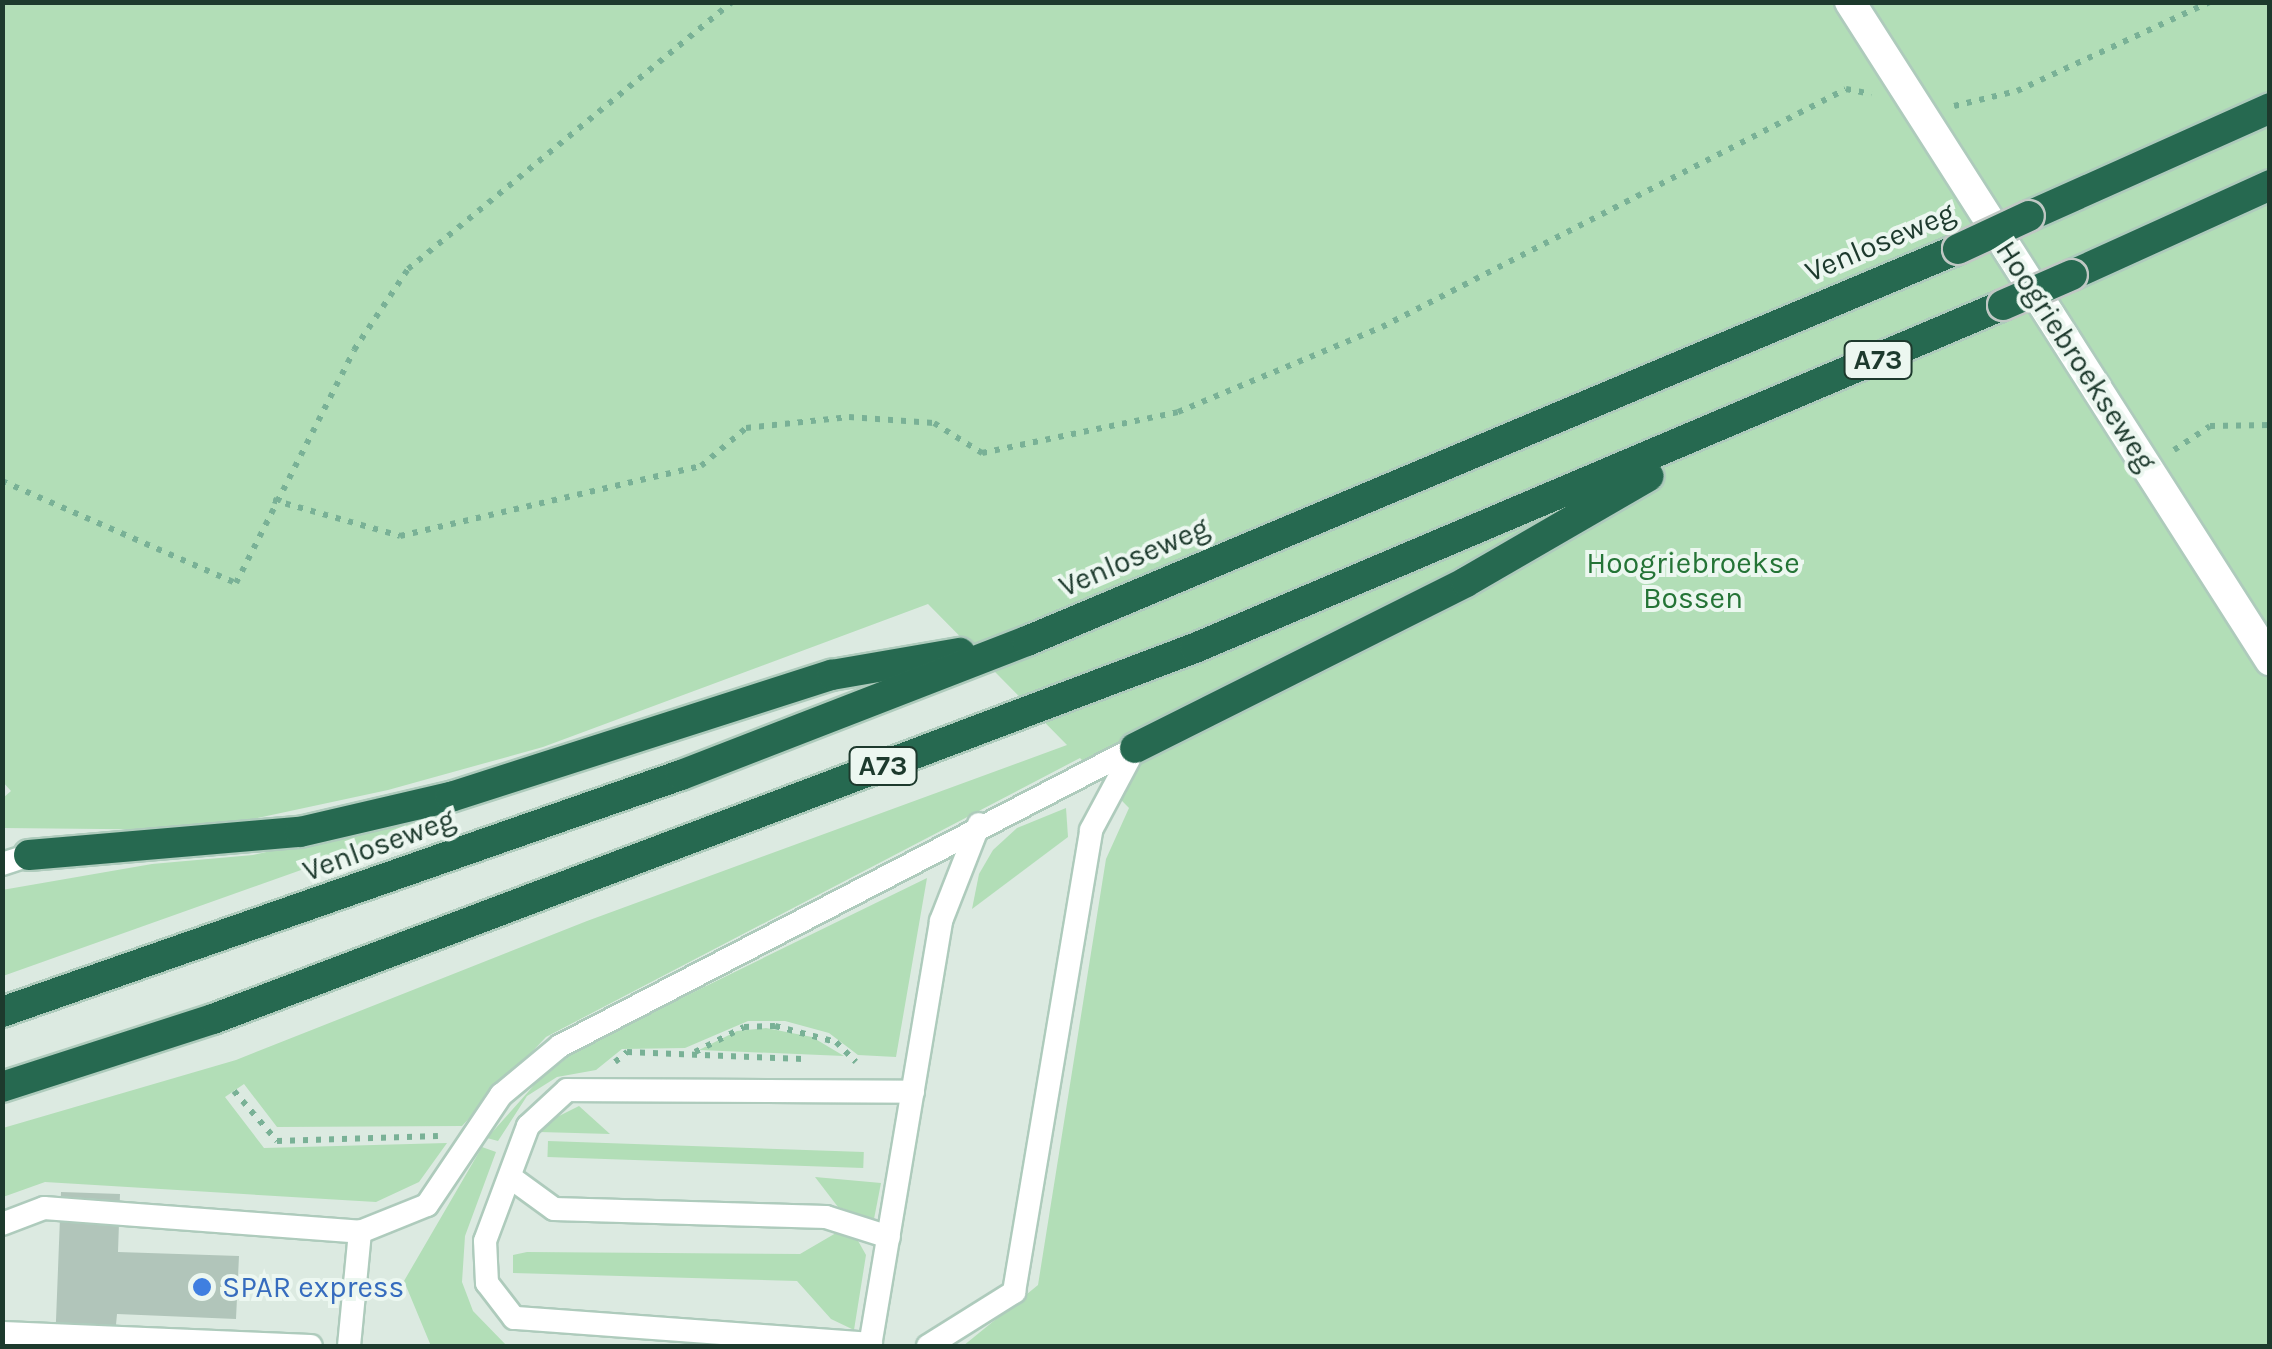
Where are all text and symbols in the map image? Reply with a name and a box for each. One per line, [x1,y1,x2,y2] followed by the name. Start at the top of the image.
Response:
[1800,194,1960,290] street label: Venloseweg
[1988,234,2164,478] street label: Hoogriebroekseweg
[1843,337,1913,383] road number: A73
[1054,509,1214,605] street label: Venloseweg
[1586,545,1800,616] park label: Hoogriebroekse Bossen
[848,743,918,789] road number: A73
[298,801,460,889] street label: Venloseweg
[222,1269,404,1305] place label: SPAR express
[191,1276,213,1298] marker: SPAR express

